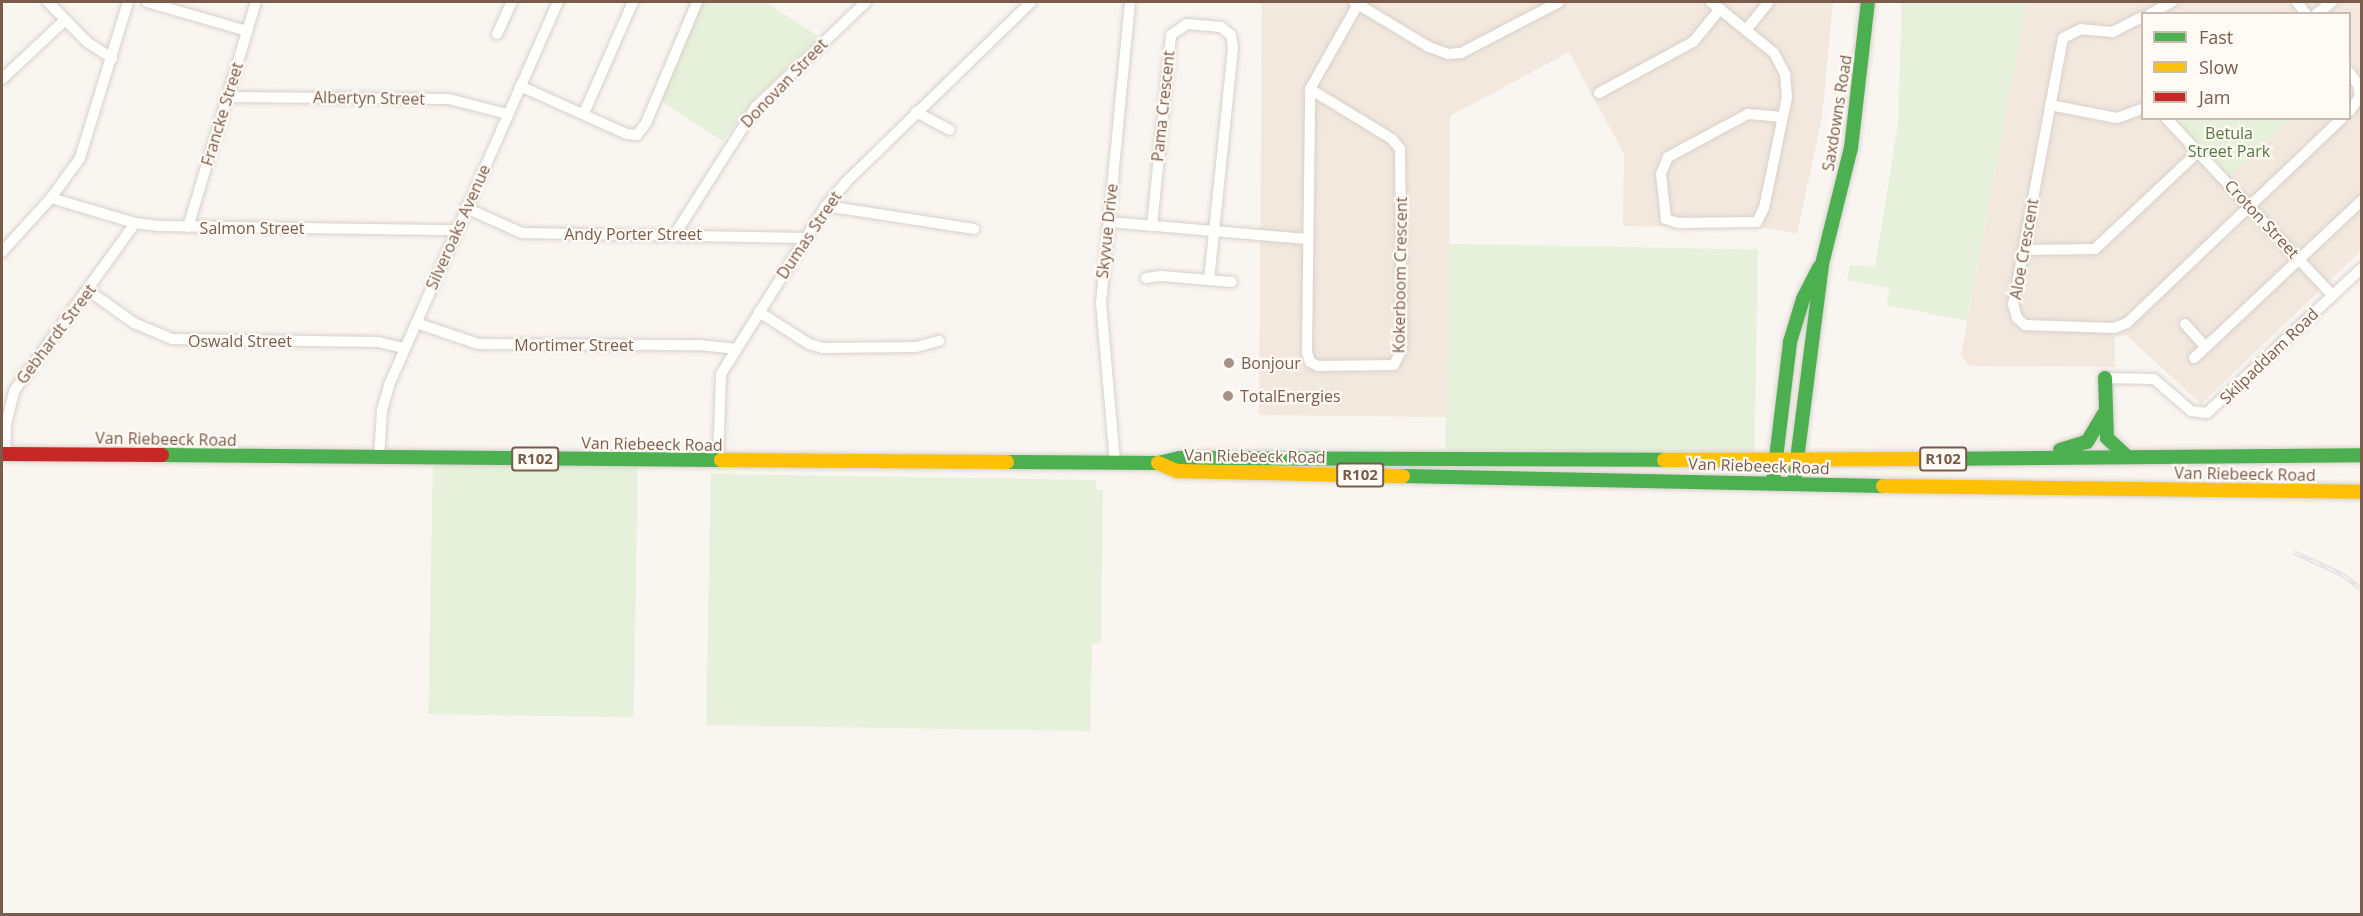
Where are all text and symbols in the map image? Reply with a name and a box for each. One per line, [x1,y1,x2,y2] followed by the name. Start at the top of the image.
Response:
[2141,12,2351,120] legend
[2199,25,2233,49] text: Fast
[737,35,831,131] street label: Donovan Street
[1148,49,1178,163] street label: Pama Crescent
[1818,53,1856,173] street label: Saxdowns Road
[2199,55,2238,79] text: Slow
[197,60,247,168] street label: Francke Street
[2199,85,2231,109] text: Jam
[313,87,425,109] street label: Albertyn Street
[2188,123,2270,161] park label: Betula Street Park
[422,162,494,292] street label: Silveroaks Avenue
[2221,176,2303,262] street label: Croton Street
[1092,183,1122,279] street label: Skyvue Drive
[773,188,845,282] street label: Dumas Street
[1389,196,1411,354] street label: Kokerboom Crescent
[2006,197,2042,301] street label: Aloe Crescent
[200,218,304,238] street label: Salmon Street
[564,224,702,244] street label: Andy Porter Street
[12,280,100,388] street label: Gebhardt Street
[2216,304,2322,408] street label: Skilpaddam Road
[188,331,292,351] street label: Oswald Street
[514,335,634,355] street label: Mortimer Street
[1241,353,1301,373] place label: Bonjour
[1222,356,1236,370] marker: Bonjour
[1240,386,1341,406] place label: TotalEnergies
[1221,389,1235,403] marker: TotalEnergies
[95,428,237,450] street label: Van Riebeeck Road
[581,433,723,455] street label: Van Riebeeck Road
[1184,445,1326,467] street label: Van Riebeeck Road
[511,447,559,471] road number: R102
[1919,447,1967,471] road number: R102
[1688,454,1830,478] street label: Van Riebeeck Road
[1336,463,1384,487] road number: R102
[2174,463,2316,485] street label: Van Riebeeck Road

